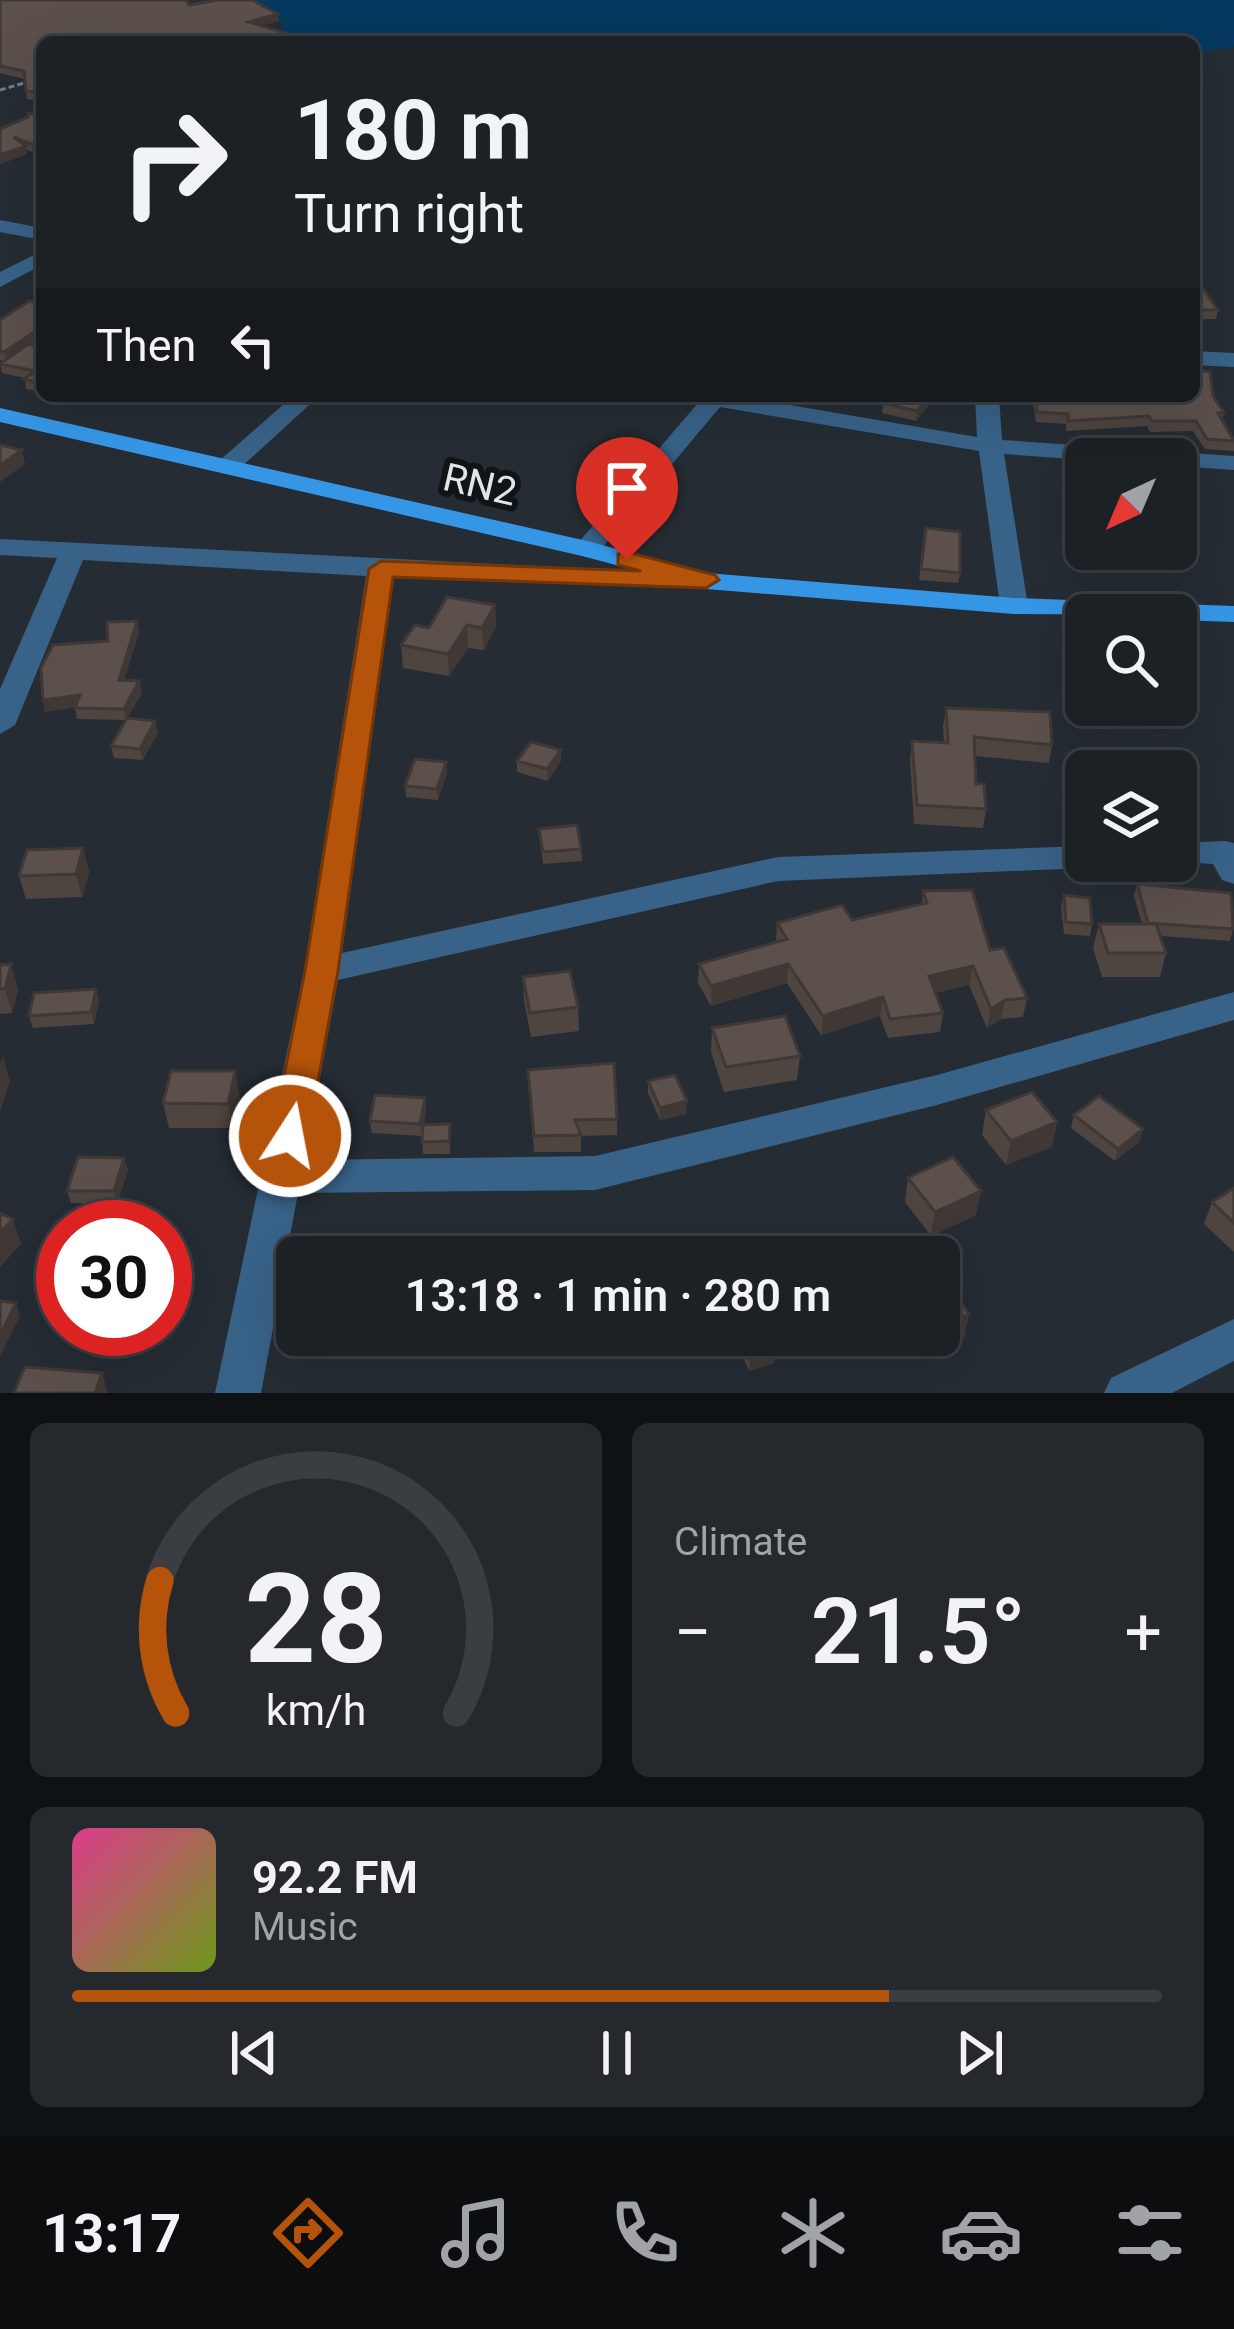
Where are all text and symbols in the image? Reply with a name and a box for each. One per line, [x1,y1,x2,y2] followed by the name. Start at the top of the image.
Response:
[294,81,532,180] text: 180 m
[96,84,252,240] icon: right
[294,182,524,245] text: Turn right
[220,312,286,378] icon: left
[96,319,196,372] text: Then
[576,437,678,560] pin
[1065,438,1197,570] north arrow
[1065,438,1197,882] map controls
[439,454,521,516] street label: RN2
[594,455,660,521] icon: arrive
[1065,594,1197,726] button: search
[1065,750,1197,882] button: layers
[227,1073,353,1199] position arrow
[36,1200,192,1356] speed limit sign: 30
[405,1269,831,1322] text: 13:18 · 1 min · 280 m
[674,1519,807,1565] text: Climate
[244,1546,388,1692] text: 28
[811,1580,1025,1685] text: 21.5°
[674,1594,712,1671] text: −
[1125,1594,1162,1671] text: +
[266,1685,366,1735] text: km/h
[252,1851,418,1904] text: 92.2 FM
[252,1904,358,1950] text: Music
[221,2020,287,2086] icon: previous
[584,2020,650,2086] icon: pause
[947,2020,1013,2086] icon: next
[266,2191,350,2275] icon: directions
[434,2191,518,2275] icon: music
[603,2191,687,2275] icon: phone
[771,2191,855,2275] icon: climate
[939,2191,1023,2275] icon: car
[1108,2191,1192,2275] icon: filters
[42,2202,181,2265] text: 13:17

